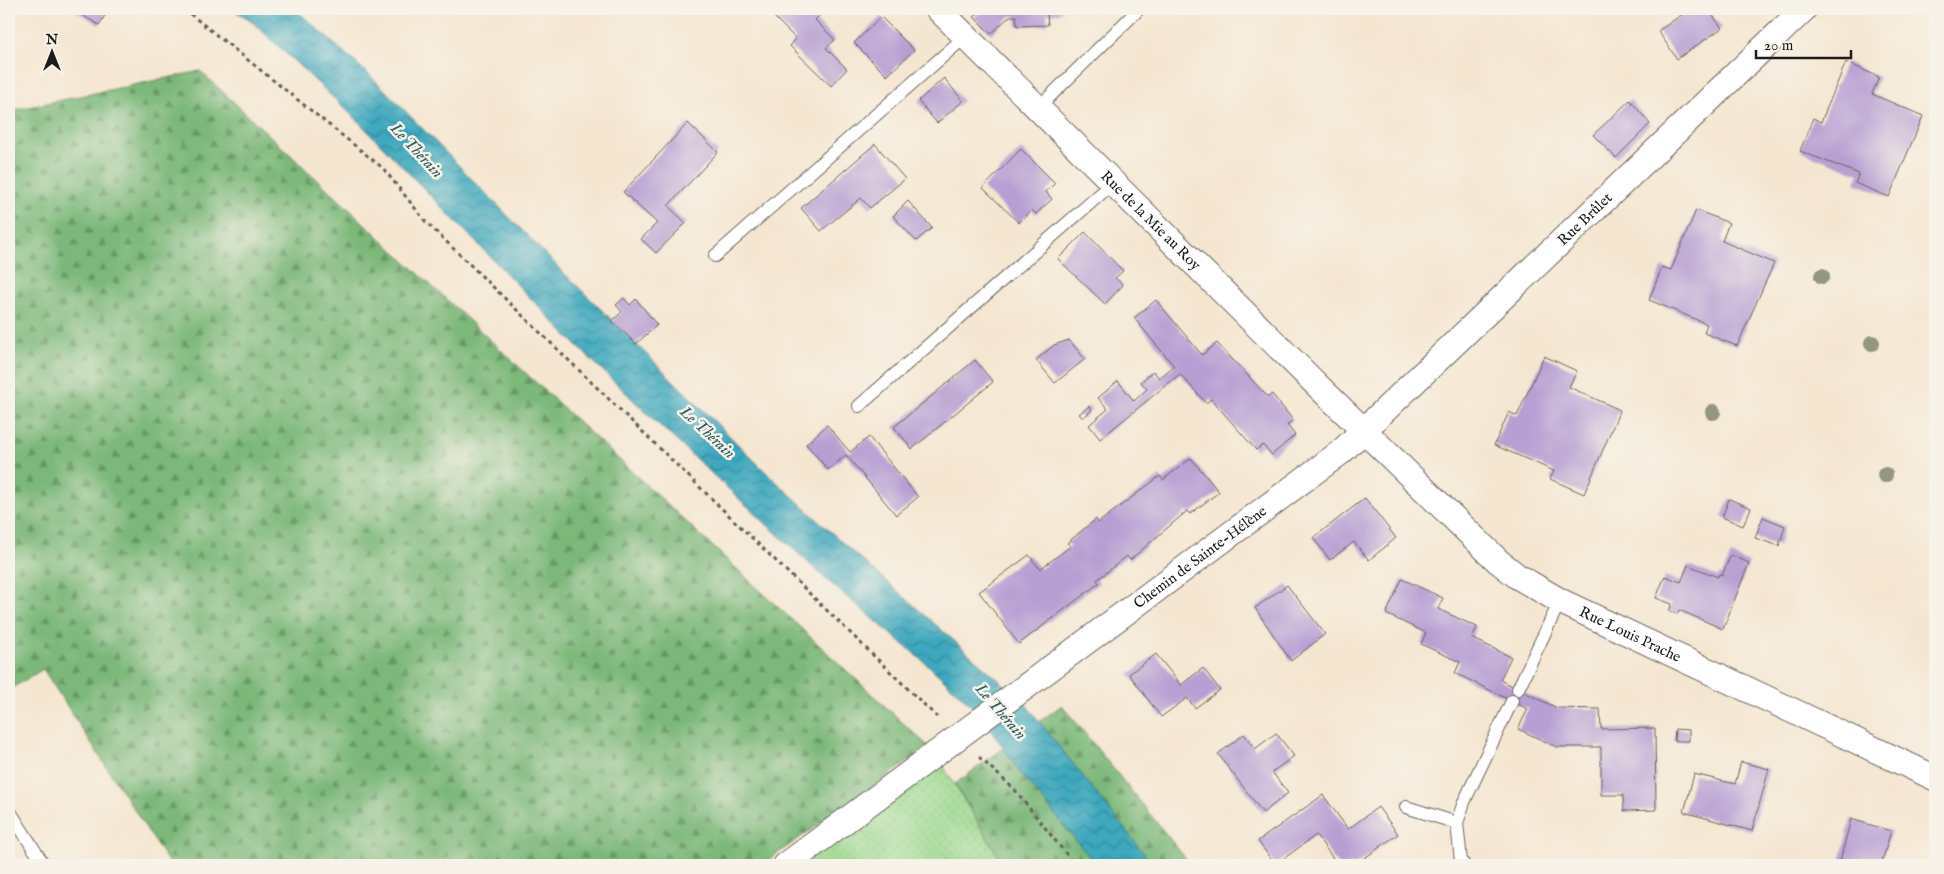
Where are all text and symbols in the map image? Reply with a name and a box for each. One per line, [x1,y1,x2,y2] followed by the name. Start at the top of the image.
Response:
[28,28,78,78] north arrow
[1756,28,1852,60] scale bar
[45,31,58,49] text: N
[1764,36,1794,55] text: 20 m
[385,119,447,183] water label: Le Thérain
[1097,166,1206,275] street label: Rue de la Mie au Roy
[1553,188,1616,249] street label: Rue Brûlet
[675,402,739,464] water label: Le Thérain
[1130,501,1270,613] street label: Chemin de Sainte-Hélène
[1576,602,1684,666] street label: Rue Louis Prache
[969,679,1030,744] water label: Le Thérain

